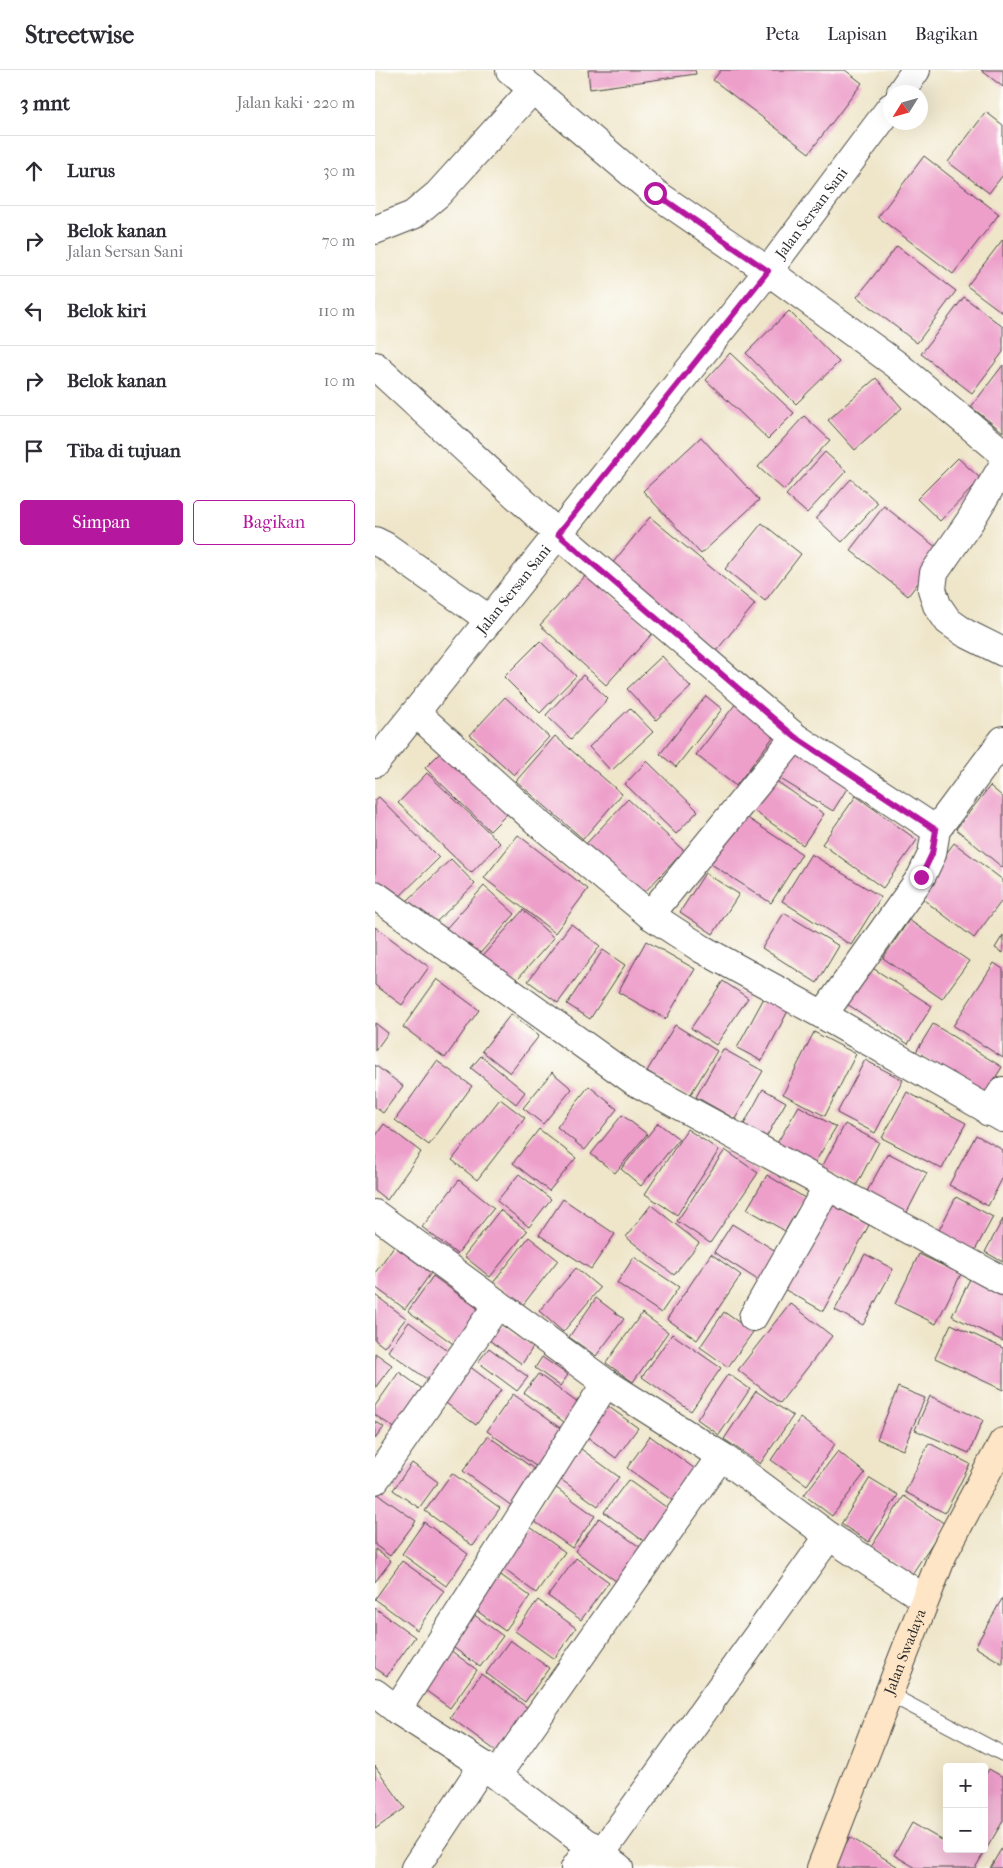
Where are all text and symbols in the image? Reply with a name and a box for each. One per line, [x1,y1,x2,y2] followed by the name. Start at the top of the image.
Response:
[25,21,134,49] text: Streetwise
[765,24,799,45] text: Peta
[827,24,887,45] text: Lapisan
[915,24,978,45] text: Bagikan
[883,85,928,130] north arrow
[20,91,70,115] text: 3 mnt
[237,93,355,112] text: Jalan kaki · 220 m
[20,157,48,185] icon: ahead
[67,160,115,182] text: Lurus
[323,161,355,180] text: 30 m
[771,164,852,263] street label: Jalan Sersan Sani
[644,182,667,205] route start
[67,220,167,242] text: Belok kanan
[20,227,48,255] icon: right
[322,231,355,250] text: 70 m
[67,242,183,261] text: Jalan Sersan Sani
[20,297,48,325] icon: left
[67,300,146,322] text: Belok kiri
[318,301,355,320] text: 110 m
[20,367,48,395] icon: right
[67,370,167,392] text: Belok kanan
[324,371,355,390] text: 10 m
[20,437,48,465] icon: arrive
[67,440,181,462] text: Tiba di tujuan
[20,500,183,545] button: Simpan
[193,500,355,545] button: Bagikan
[472,541,555,639] street label: Jalan Sersan Sani
[910,866,933,889] route end
[880,1605,930,1698] street label: Jalan Swadaya
[943,1763,988,1853] map controls
[943,1763,988,1808] button: +
[943,1808,988,1853] button: −

